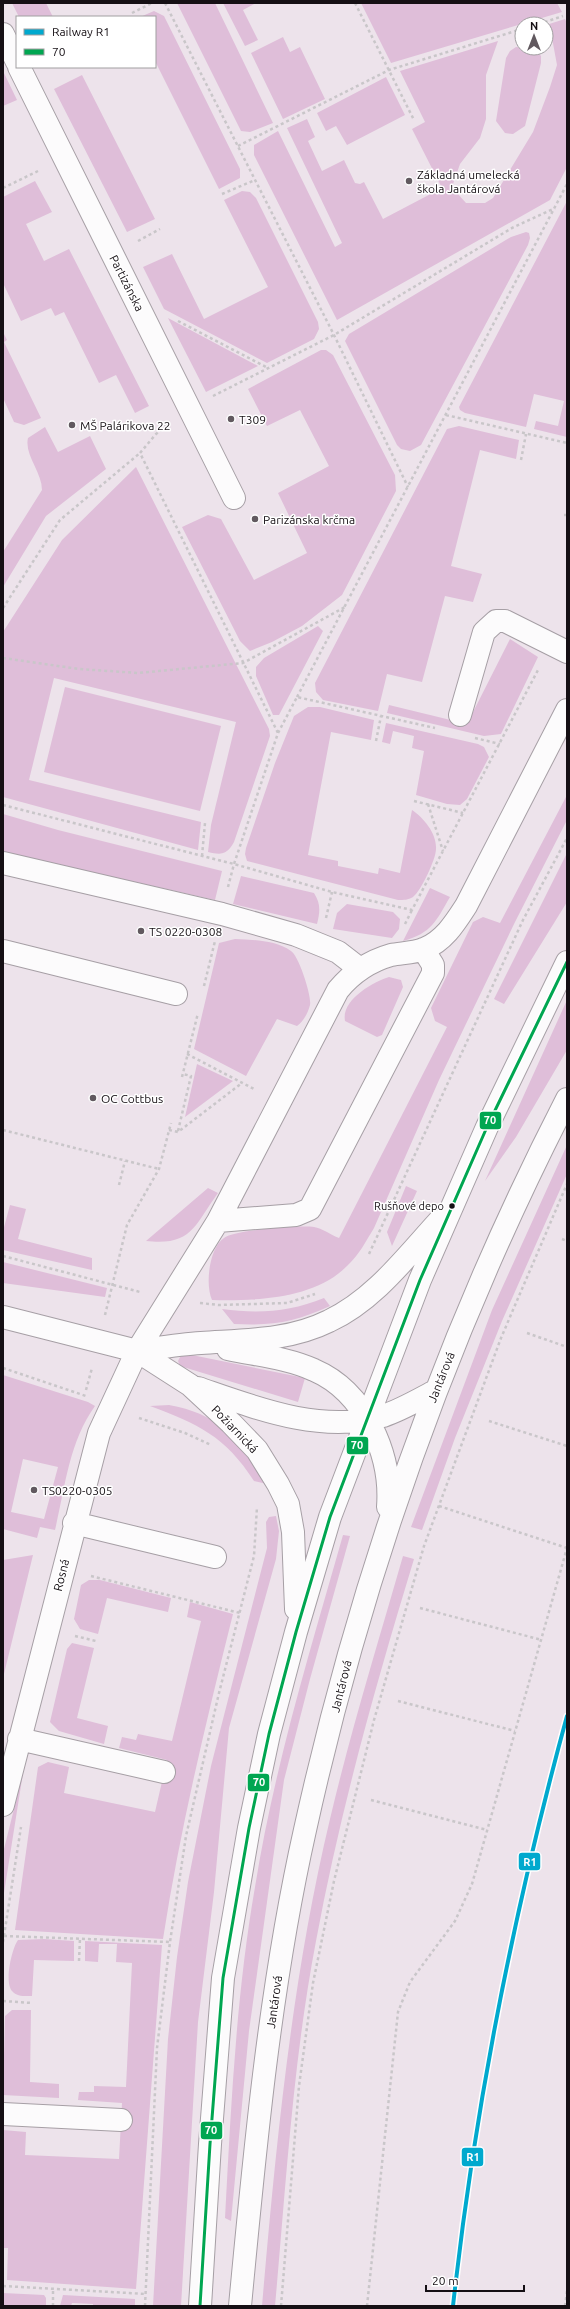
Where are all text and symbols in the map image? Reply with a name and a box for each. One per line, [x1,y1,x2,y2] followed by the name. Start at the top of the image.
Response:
[16,16,156,68] legend
[514,16,554,56] north arrow
[530,20,538,32] text: N
[52,25,110,38] text: Railway R1
[52,45,66,58] text: 70
[417,168,520,195] place label: Základná umelecká škola Jantárová
[404,176,414,186] marker: Základná umelecká škola Jantárová
[107,253,147,313] street label: Partizánska
[239,413,266,426] place label: T309
[226,414,236,424] marker: T309
[80,419,171,432] place label: MŠ Palárikova 22
[67,420,77,430] marker: MŠ Palárikova 22
[263,513,355,526] place label: Parizánska krčma
[250,514,260,524] marker: Parizánska krčma
[149,925,223,938] place label: TS 0220-0308
[136,926,146,936] marker: TS 0220-0308
[101,1092,163,1105] place label: OC Cottbus
[88,1093,98,1103] marker: OC Cottbus
[479,1111,502,1130] line badge: 70
[484,1114,496,1126] text: 70
[374,1200,444,1212] place label: Rušňové depo
[447,1201,457,1211] marker: Rušňové depo
[425,1350,457,1404] street label: Jantárová
[209,1403,261,1455] street label: Požiarnická
[346,1436,369,1455] line badge: 70
[351,1439,363,1451] text: 70
[42,1484,113,1497] place label: TS0220-0305
[29,1485,39,1495] marker: TS0220-0305
[51,1558,71,1592] street label: Rosná
[328,1659,354,1713] street label: Jantárová
[247,1773,270,1792] line badge: 70
[253,1776,265,1788] text: 70
[518,1852,541,1871] line badge: R1
[523,1856,537,1868] text: R1
[264,1975,284,2029] street label: Jantárová
[200,2121,223,2140] line badge: 70
[205,2124,217,2136] text: 70
[461,2147,484,2167] line badge: R1
[466,2151,480,2163] text: R1
[426,2267,524,2293] scale bar
[432,2274,459,2287] text: 20 m

